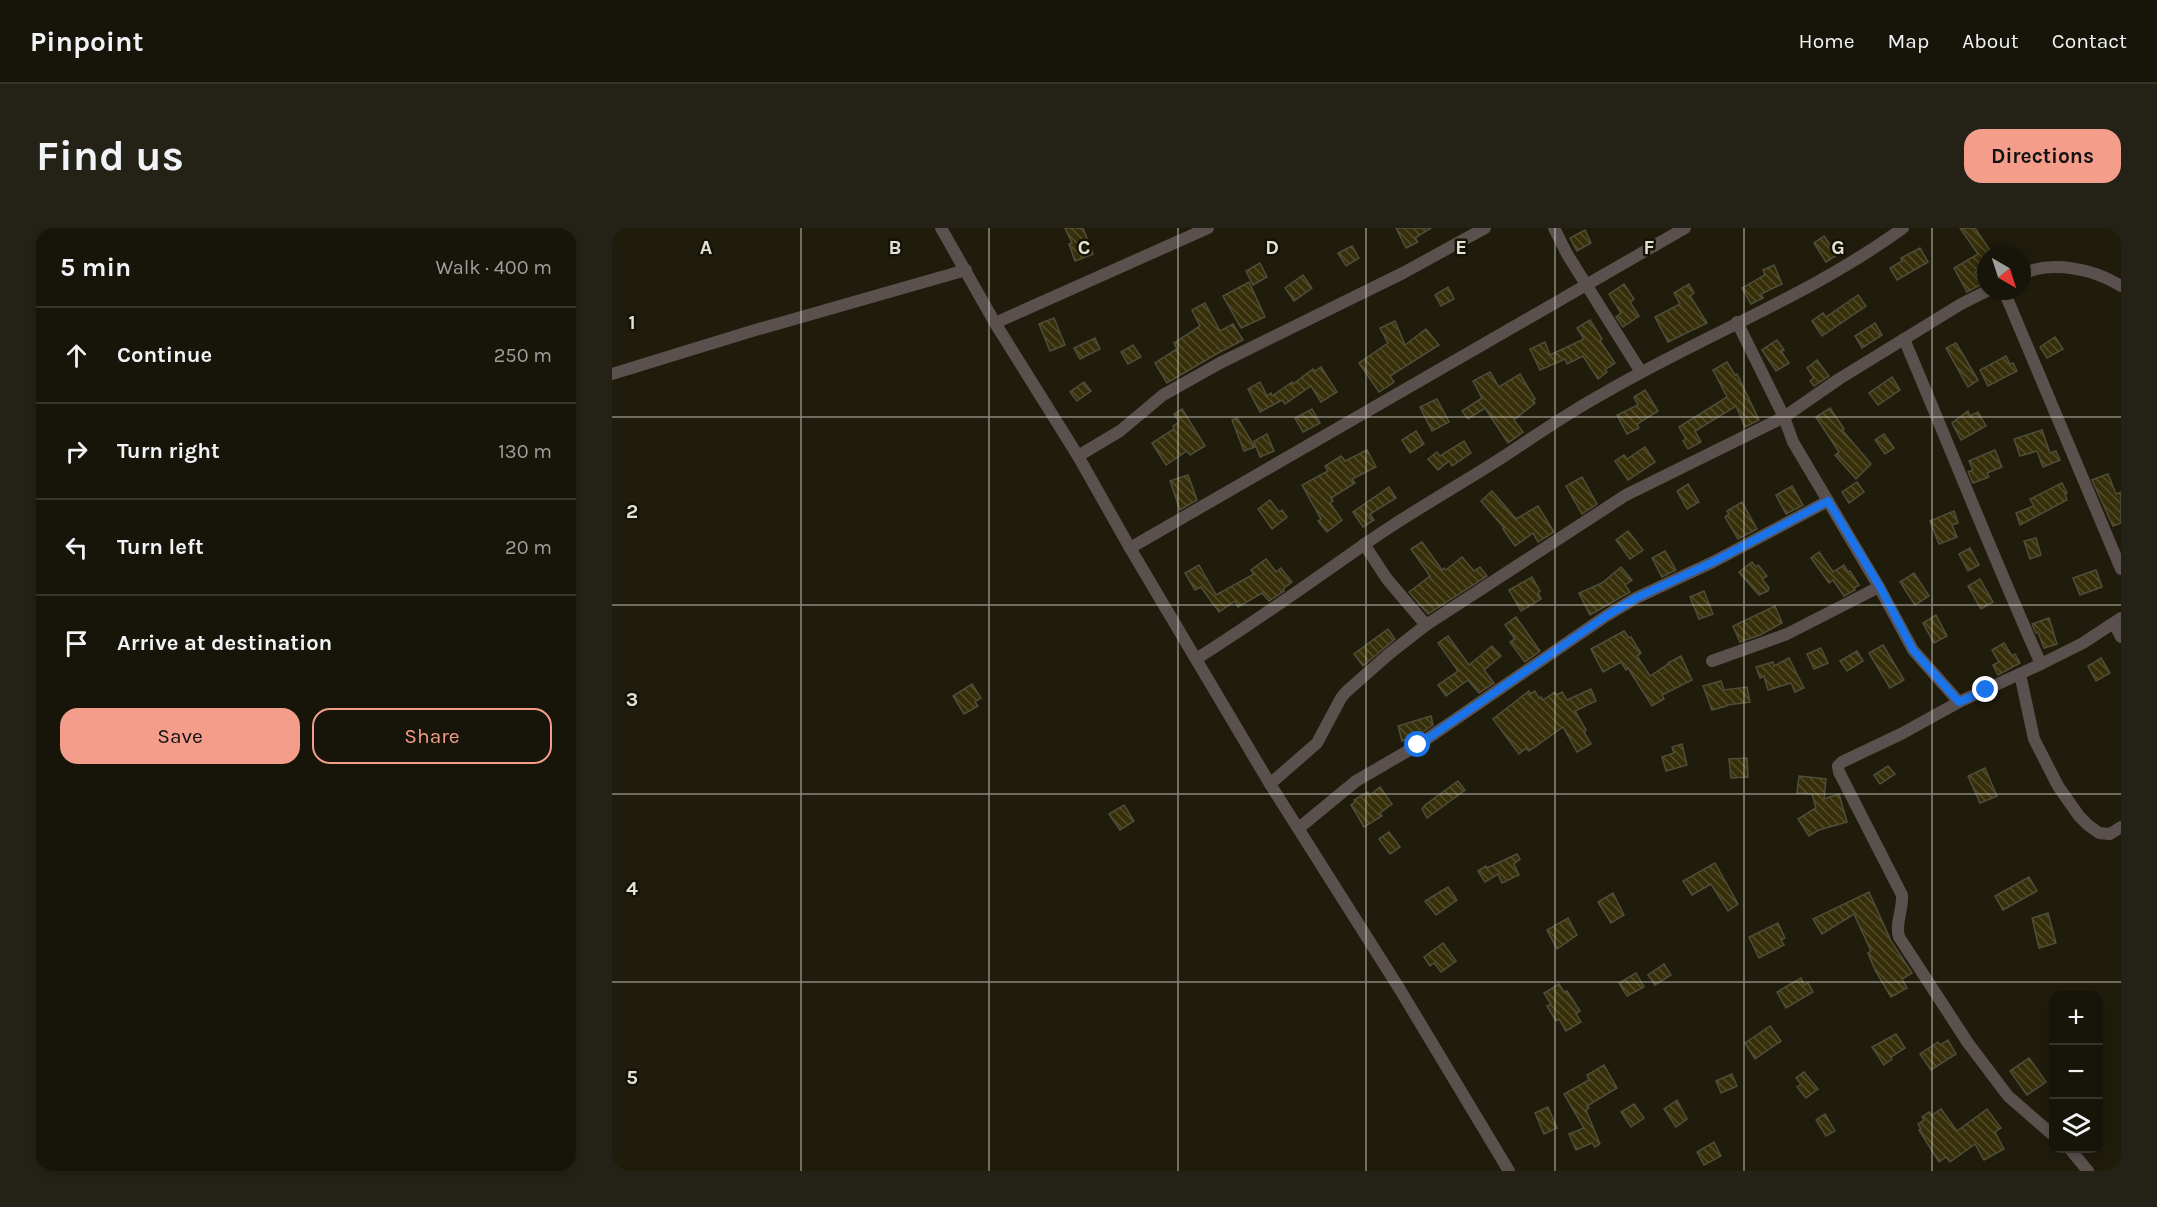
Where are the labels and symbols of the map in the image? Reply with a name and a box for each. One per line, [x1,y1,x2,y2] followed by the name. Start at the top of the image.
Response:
[700,236,713,259] text: A
[889,236,901,259] text: B
[1078,236,1090,259] text: C
[1265,236,1279,259] text: D
[1455,236,1467,259] text: E
[1644,236,1655,259] text: F
[1831,236,1845,259] text: G
[1977,246,2031,300] north arrow
[628,311,636,334] text: 1
[626,500,638,523] text: 2
[1972,676,1998,702] route end
[626,688,638,711] text: 3
[1404,731,1430,757] route start
[626,877,638,900] text: 4
[626,1066,638,1089] text: 5

